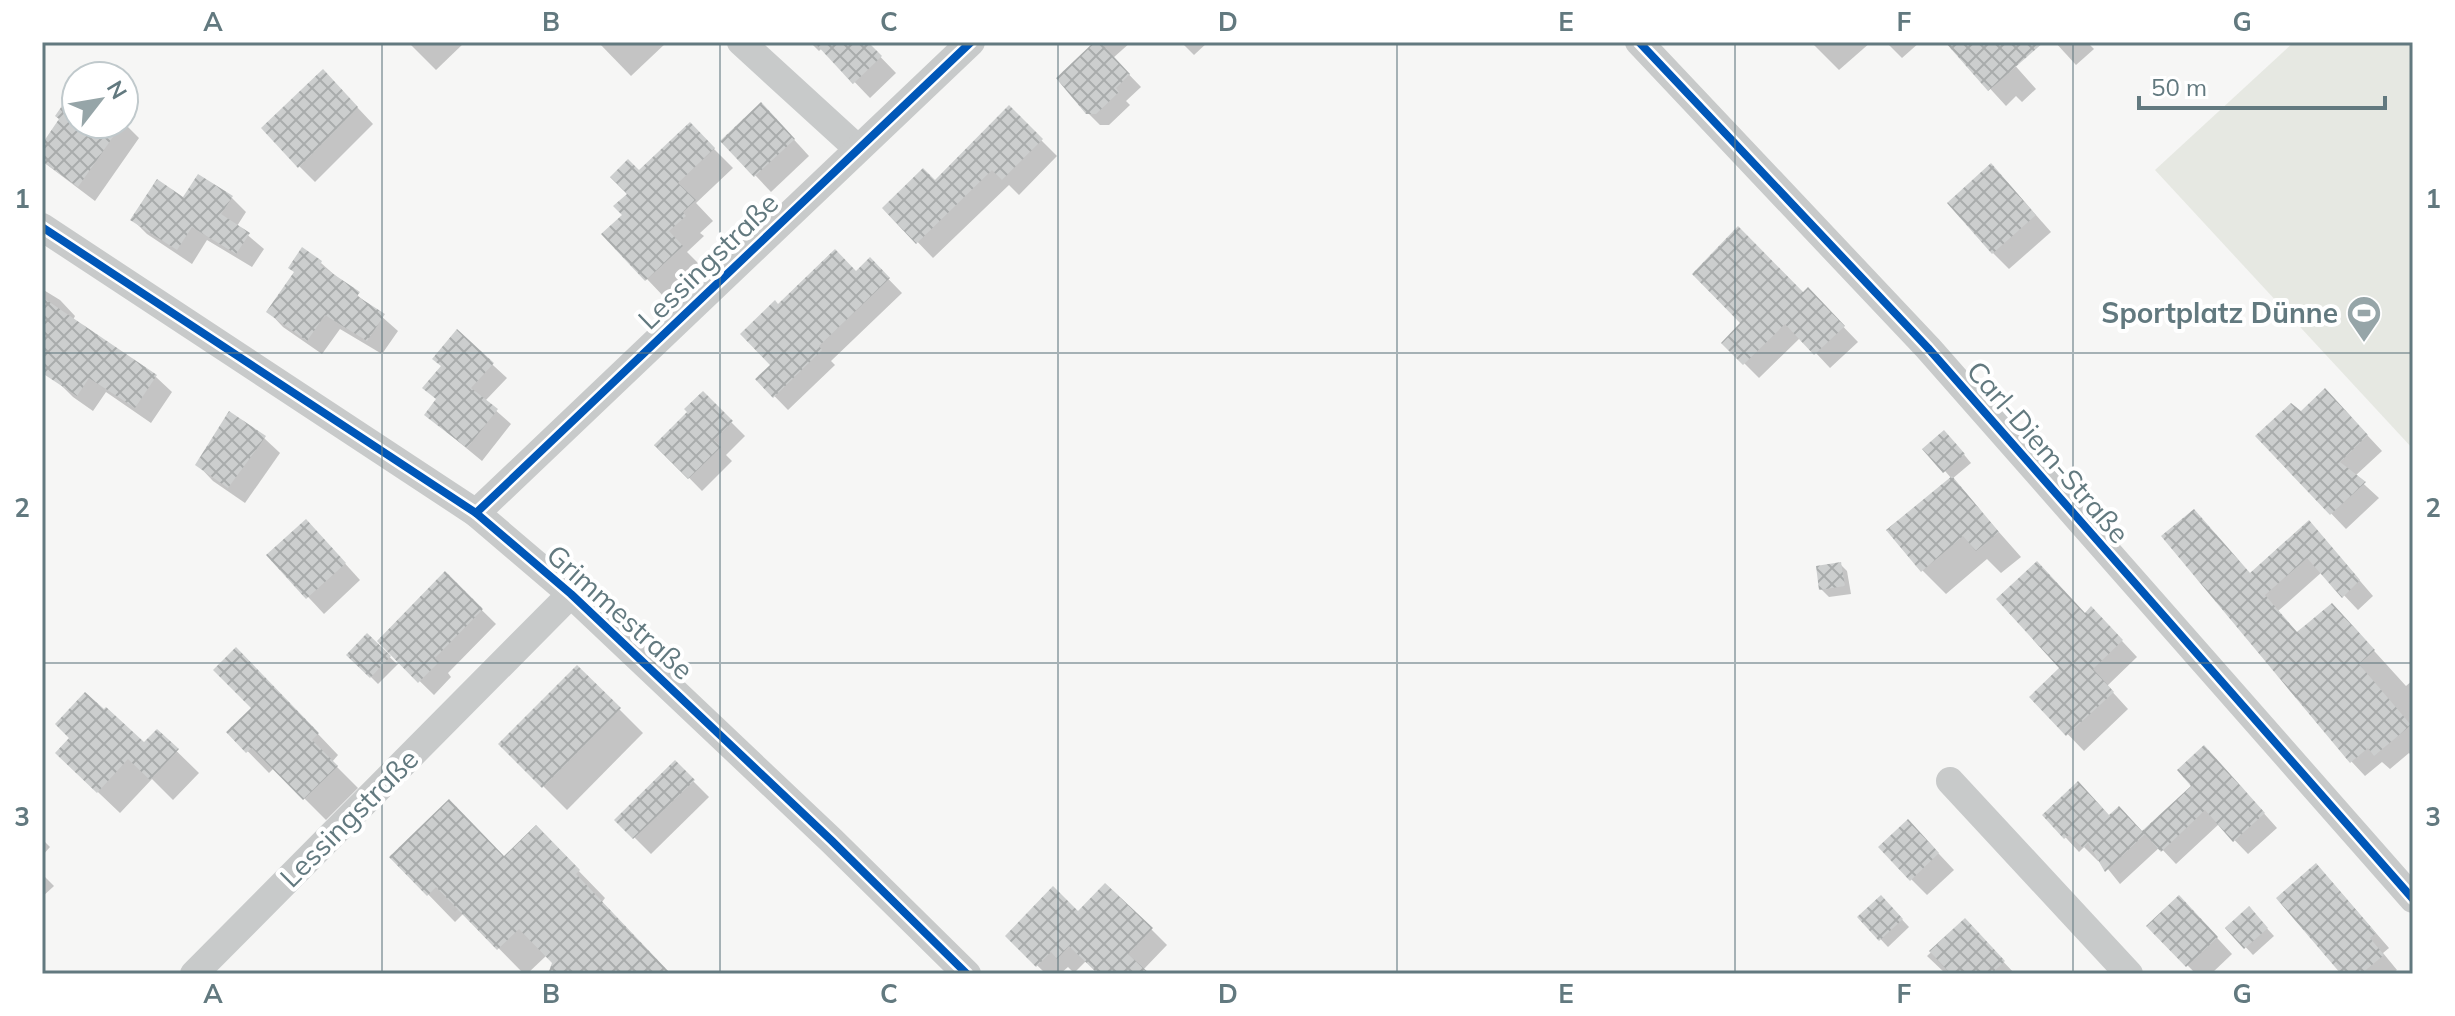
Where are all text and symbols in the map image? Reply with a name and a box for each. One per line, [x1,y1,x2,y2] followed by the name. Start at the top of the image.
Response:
[203,5,223,38] text: A
[542,5,560,38] text: B
[880,5,898,38] text: C
[1218,5,1238,38] text: D
[1558,5,1574,38] text: E
[1897,5,1912,38] text: F
[2232,5,2252,38] text: G
[60,60,140,140] north arrow
[2139,60,2385,110] scale bar
[2151,72,2207,102] text: 50 m
[101,75,133,104] text: N
[14,182,30,215] text: 1
[2425,182,2441,215] text: 1
[630,185,785,336] street label: Lessingstraße
[2345,294,2383,344] sports icon: Sportplatz Dünne
[2101,295,2338,330] place label: Sportplatz Dünne
[1960,353,2137,550] street label: Carl-Diem-Straße
[14,491,30,524] text: 2
[2425,491,2441,524] text: 2
[540,537,701,687] street label: Grimmestraße
[272,741,425,894] street label: Lessingstraße
[14,800,30,833] text: 3
[2425,800,2441,833] text: 3
[203,977,223,1010] text: A
[542,977,560,1010] text: B
[880,977,898,1010] text: C
[1218,977,1238,1010] text: D
[1558,977,1574,1010] text: E
[1897,977,1912,1010] text: F
[2232,977,2252,1010] text: G

